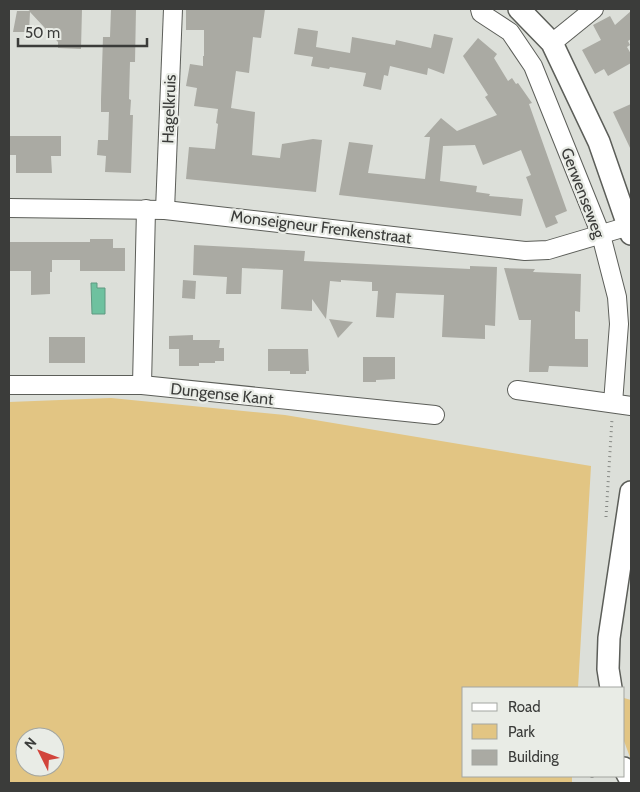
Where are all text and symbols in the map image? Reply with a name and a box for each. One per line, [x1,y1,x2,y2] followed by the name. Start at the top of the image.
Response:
[18,15,146,47] scale bar
[25,24,60,42] text: 50 m
[158,74,180,144] street label: Hagelkruis
[557,145,609,242] street label: Gerwenseweg
[230,206,413,248] street label: Monseigneur Frenkenstraat
[170,379,275,409] street label: Dungense Kant
[462,687,625,777] legend
[508,698,541,716] text: Road
[508,723,535,741] text: Park
[15,727,65,777] north arrow
[20,734,40,753] text: N
[508,748,559,766] text: Building

